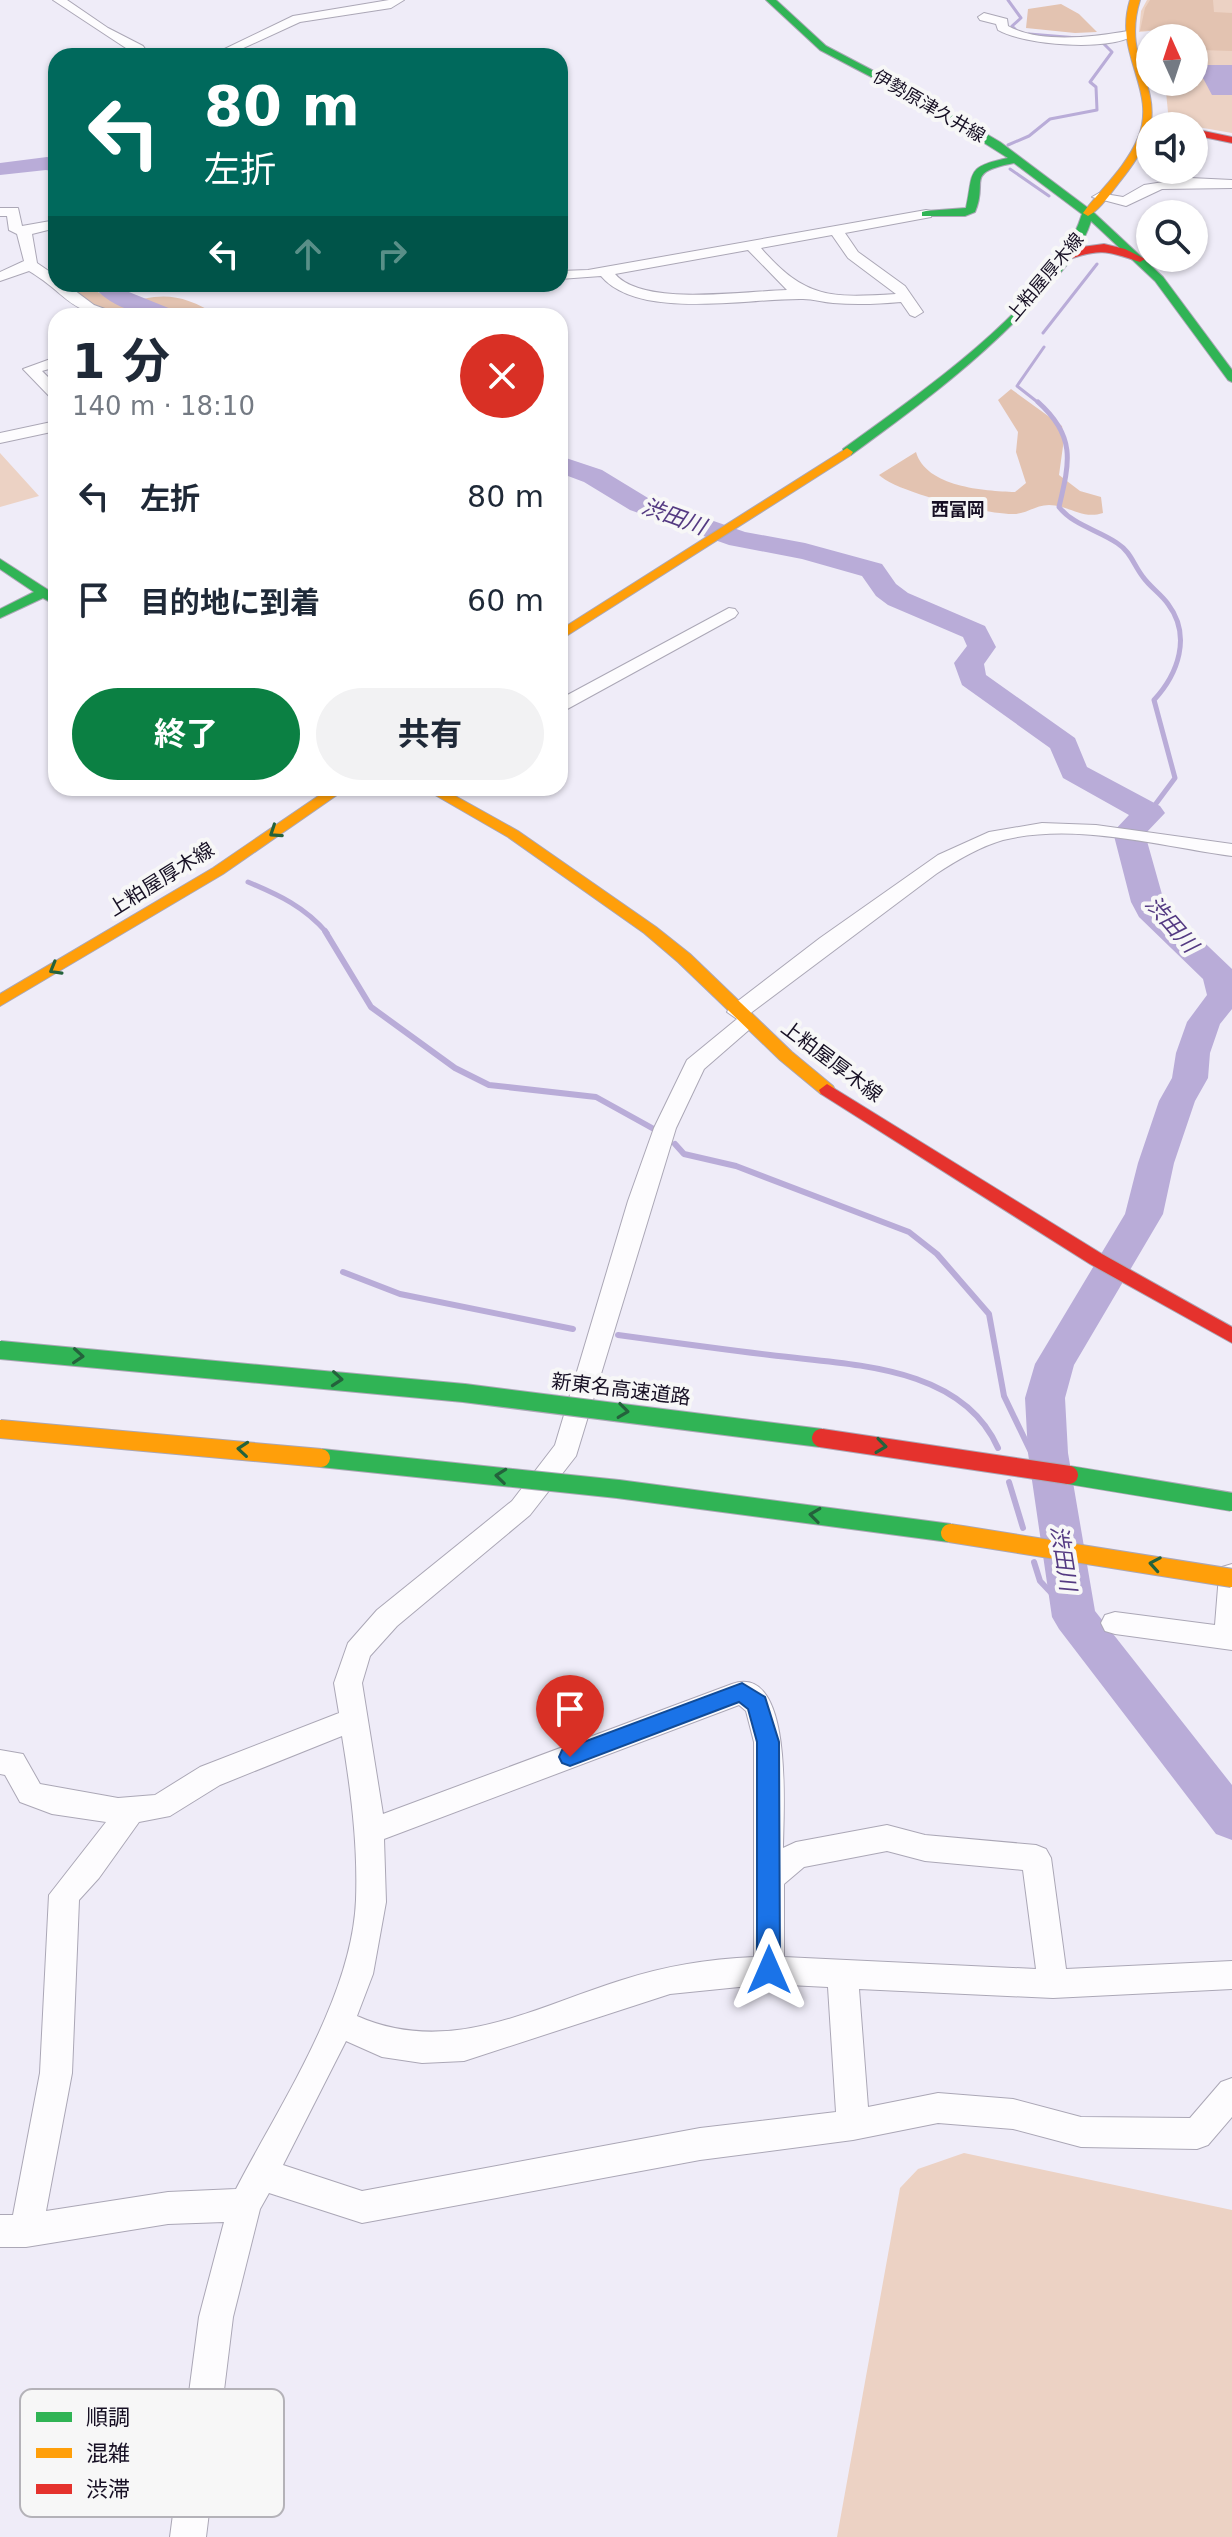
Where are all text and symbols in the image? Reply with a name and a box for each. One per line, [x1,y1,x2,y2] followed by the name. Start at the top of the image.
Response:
[1136,24,1208,96] north arrow
[1136,24,1208,272] map controls
[869,65,989,146] street label: 伊勢原津久井線
[204,73,360,138] text: 80 m
[72,80,176,184] icon: left
[1136,112,1208,184] button: sound
[204,149,276,190] text: 左折
[1136,200,1208,272] button: search
[1002,229,1087,325] street label: 上粕屋厚木線
[202,232,246,276] icon: left
[286,232,330,276] icon: ahead
[370,232,414,276] icon: right
[72,333,170,389] text: 1 分
[460,334,544,418] button: close
[72,391,255,421] text: 140 m · 18:10
[72,474,116,518] icon: left
[467,479,544,514] text: 80 m
[140,481,200,516] text: 左折
[639,493,711,540] water label: 渋田川
[931,499,985,520] district label: 西富岡
[72,578,116,622] icon: arrive
[467,583,544,618] text: 60 m
[140,585,320,620] text: 目的地に到着
[72,688,300,780] button: 終了
[316,688,544,780] button: 共有
[270,822,284,837] one-way arrow
[104,837,218,921] street label: 上粕屋厚木線
[1141,891,1204,959] water label: 渋田川
[49,959,63,975] one-way arrow
[777,1015,887,1107] street label: 上粕屋厚木線
[72,1347,85,1364] one-way arrow
[550,1369,692,1409] street label: 新東名高速道路
[331,1370,344,1387] one-way arrow
[616,1402,630,1419] one-way arrow
[874,1437,887,1454] one-way arrow
[236,1441,249,1458] one-way arrow
[494,1468,507,1485] one-way arrow
[808,1507,822,1524] one-way arrow
[1046,1524,1081,1595] water label: 渋田川
[1148,1556,1162,1573] one-way arrow
[536,1675,604,1757] pin
[548,1687,592,1731] icon: arrive
[727,1928,811,2012] position arrow
[20,2389,284,2517] legend
[86,2405,130,2430] text: 順調
[86,2441,130,2466] text: 混雑
[86,2477,130,2502] text: 渋滞

